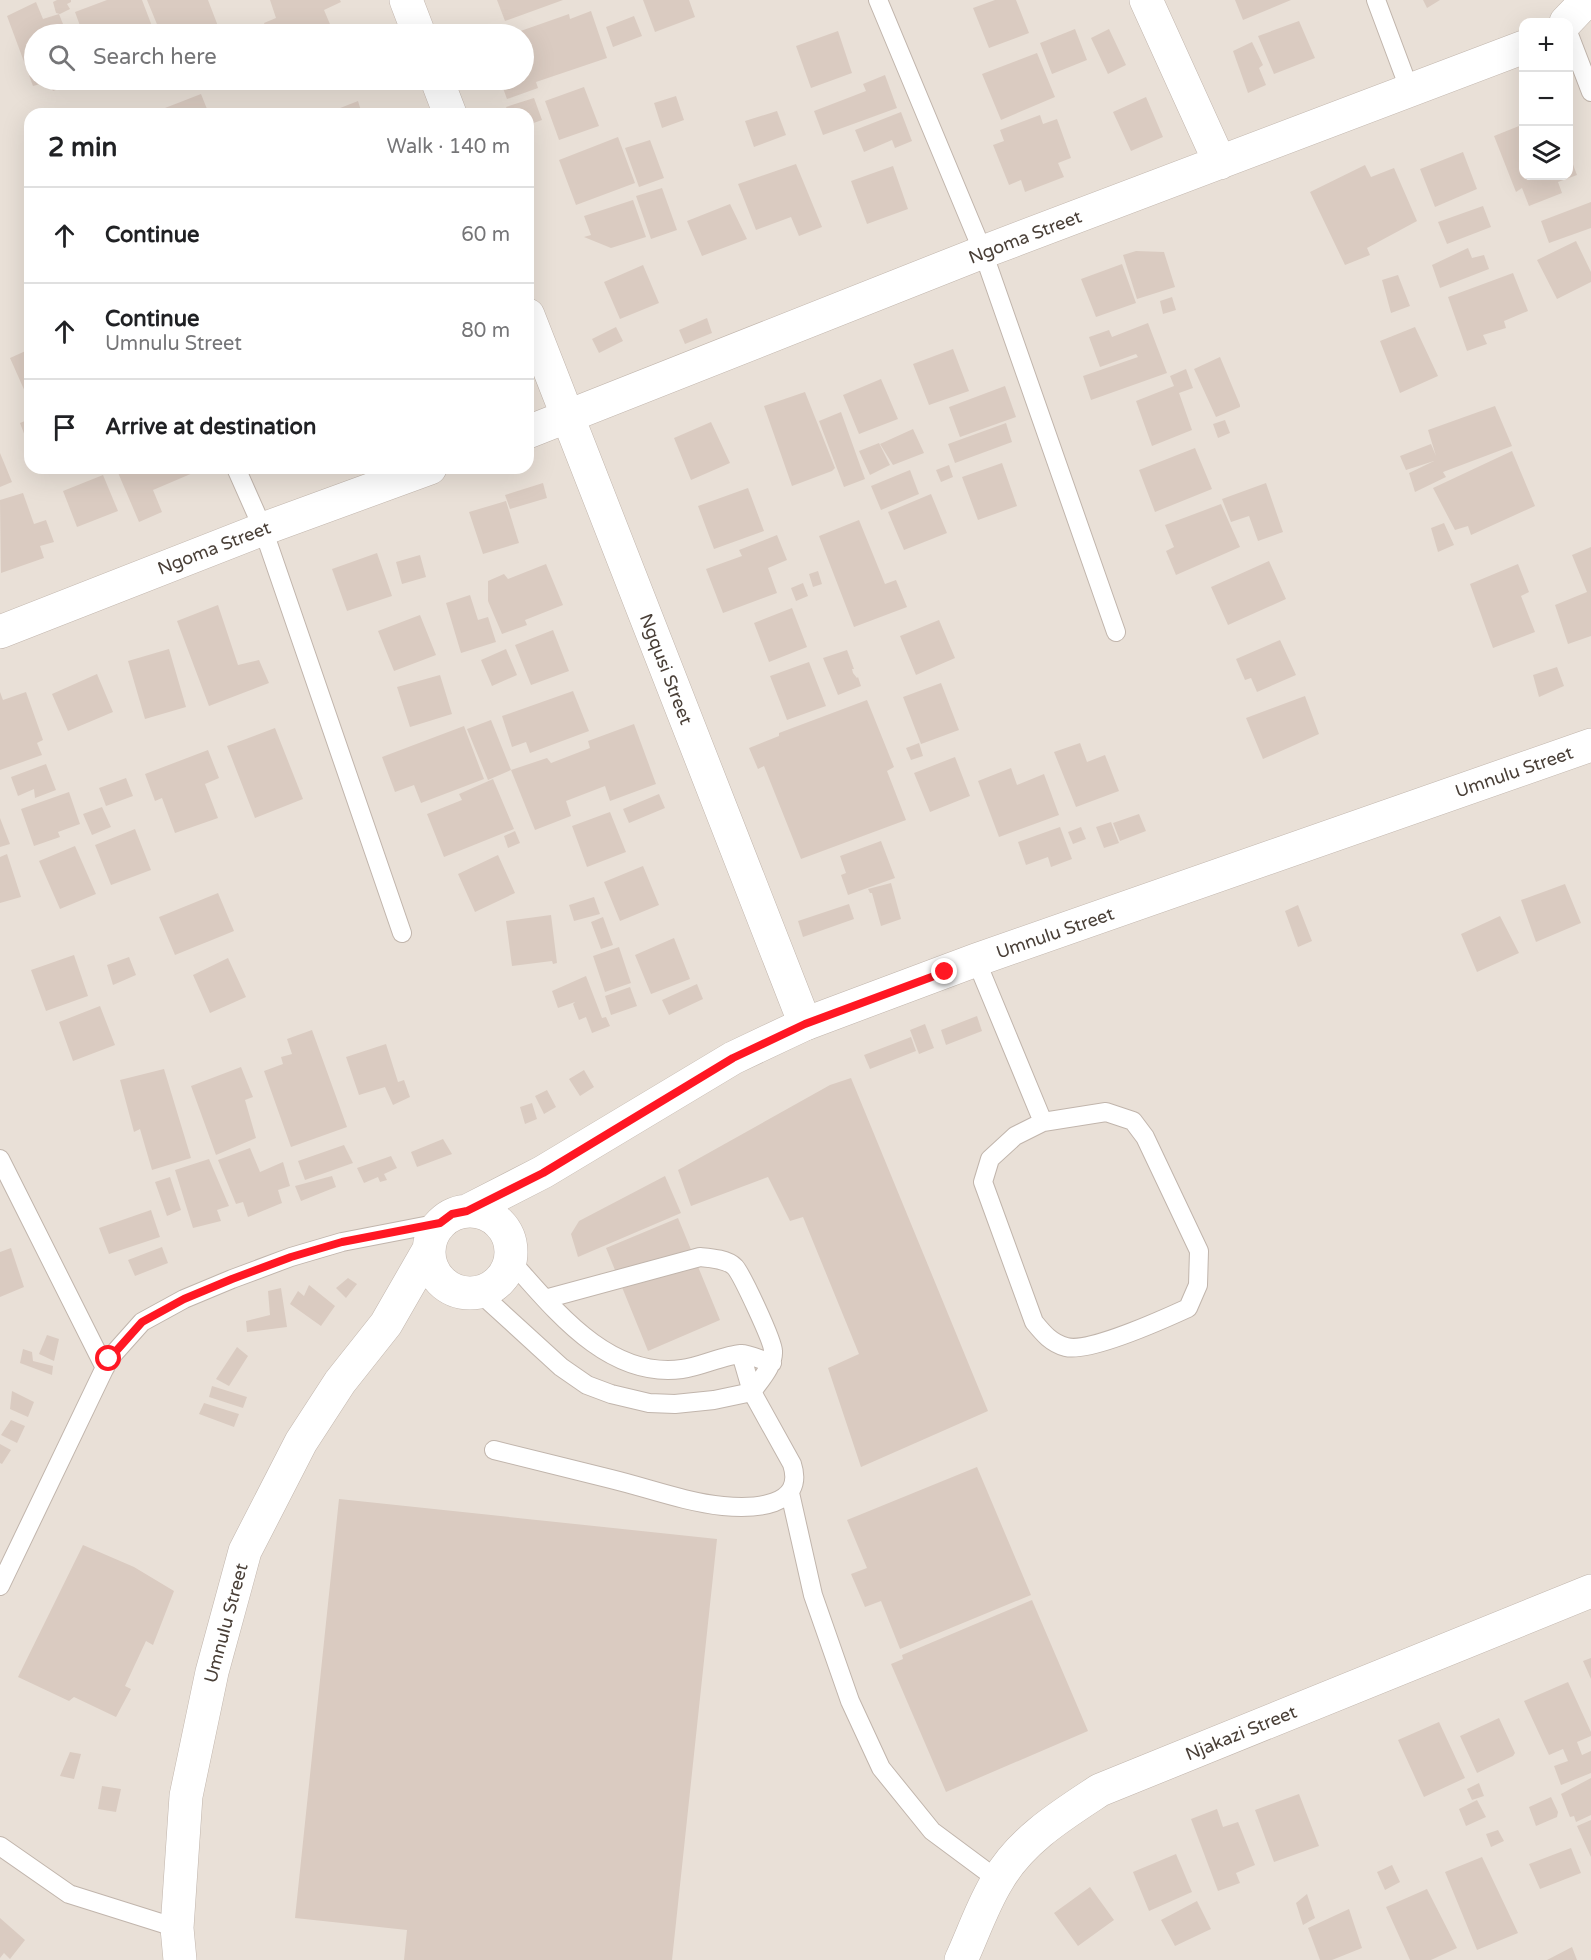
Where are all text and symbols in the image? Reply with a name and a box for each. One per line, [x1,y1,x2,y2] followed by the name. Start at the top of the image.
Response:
[1519,18,1573,180] map controls
[1519,18,1573,72] button: +
[24,24,534,90] search box
[45,41,78,74] icon: search
[93,44,217,70] text: Search here
[1519,72,1573,126] button: −
[1519,126,1573,180] button: layers
[48,132,117,163] text: 2 min
[387,135,510,159] text: Walk · 140 m
[965,205,1085,269] street label: Ngoma Street
[48,219,81,252] icon: ahead
[105,222,200,248] text: Continue
[461,223,510,247] text: 60 m
[105,306,200,332] text: Continue
[48,315,81,348] icon: ahead
[461,319,510,343] text: 80 m
[105,332,242,356] text: Umnulu Street
[48,411,81,444] icon: arrive
[105,414,316,440] text: Arrive at destination
[154,516,274,580] street label: Ngoma Street
[635,610,697,728] street label: Ngqusi Street
[1452,741,1576,802] street label: Umnulu Street
[993,902,1117,963] street label: Umnulu Street
[931,958,957,984] route end
[95,1345,121,1371] route start
[199,1561,253,1685] street label: Umnulu Street
[1182,1701,1300,1765] street label: Njakazi Street

